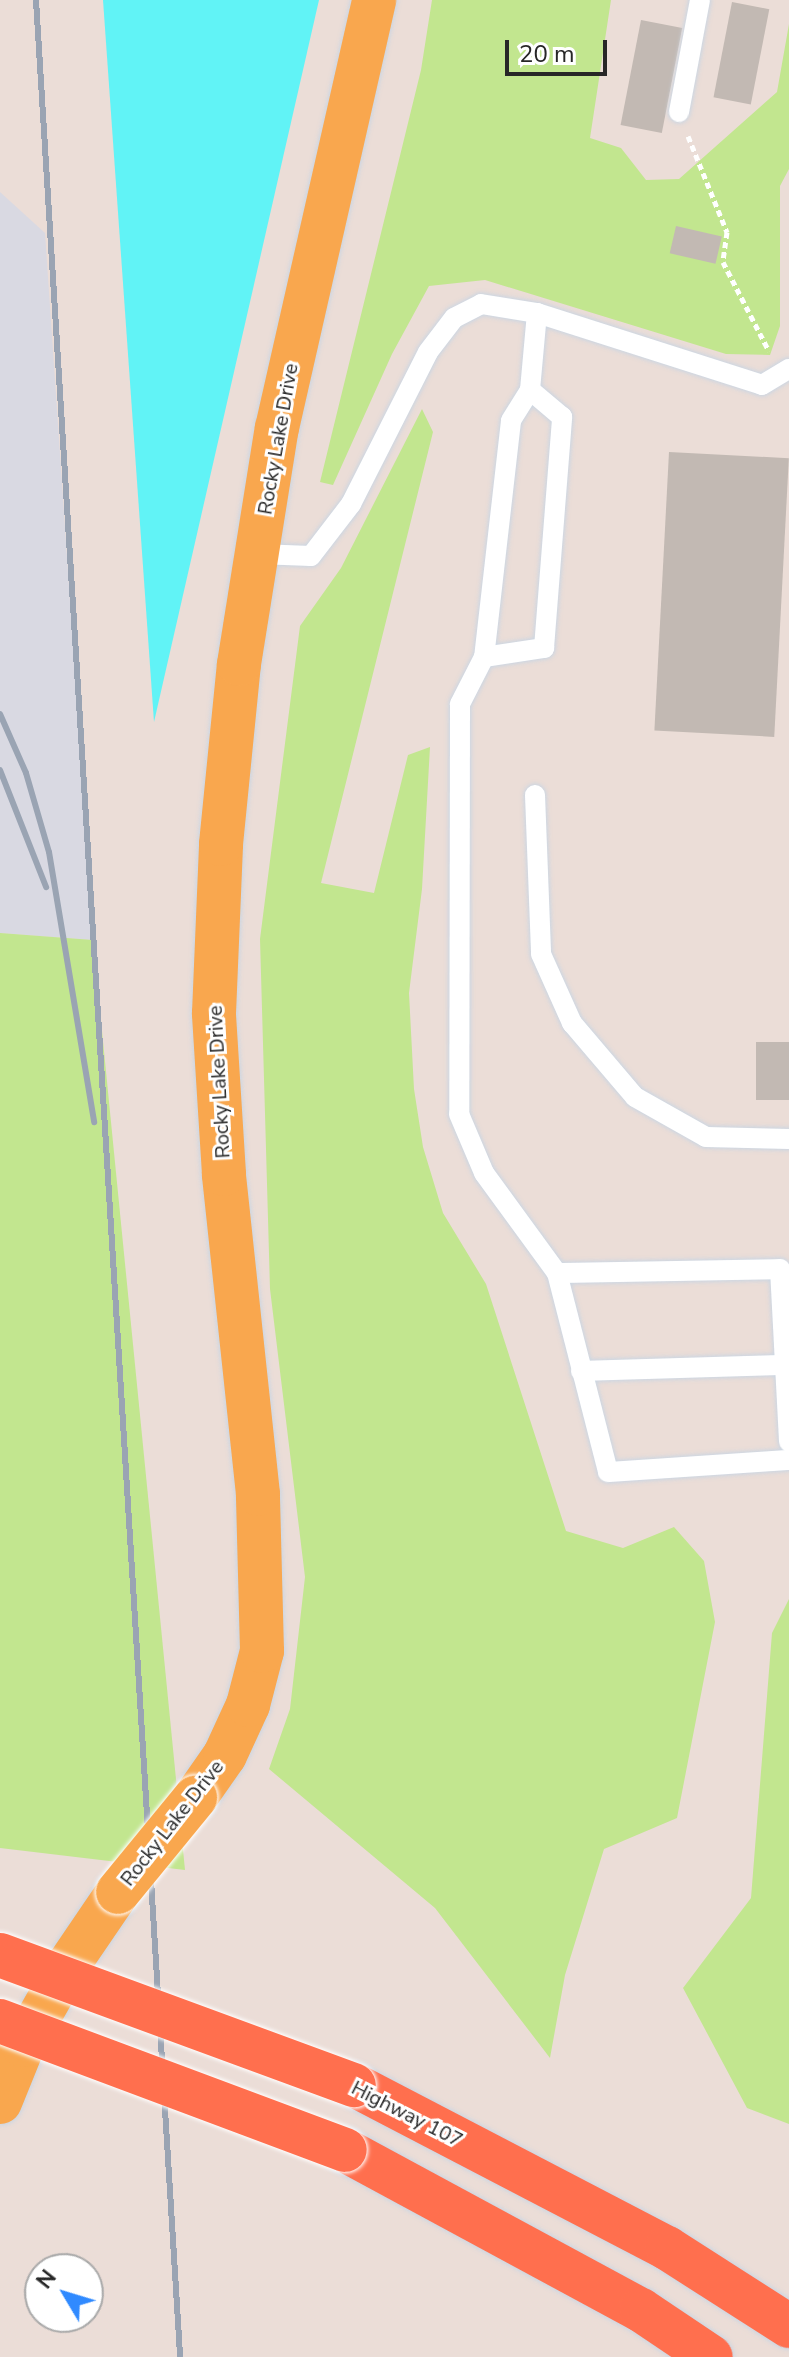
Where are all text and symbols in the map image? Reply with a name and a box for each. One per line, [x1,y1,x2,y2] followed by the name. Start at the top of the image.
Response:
[509,24,611,74] scale bar
[519,38,575,70] text: 20 m
[253,362,303,516] street label: Rocky Lake Drive
[203,1005,235,1159] street label: Rocky Lake Drive
[115,1755,229,1891] street label: Rocky Lake Drive
[347,2076,467,2152] street label: Highway 107
[24,2253,104,2333] north arrow
[30,2264,64,2295] text: N

